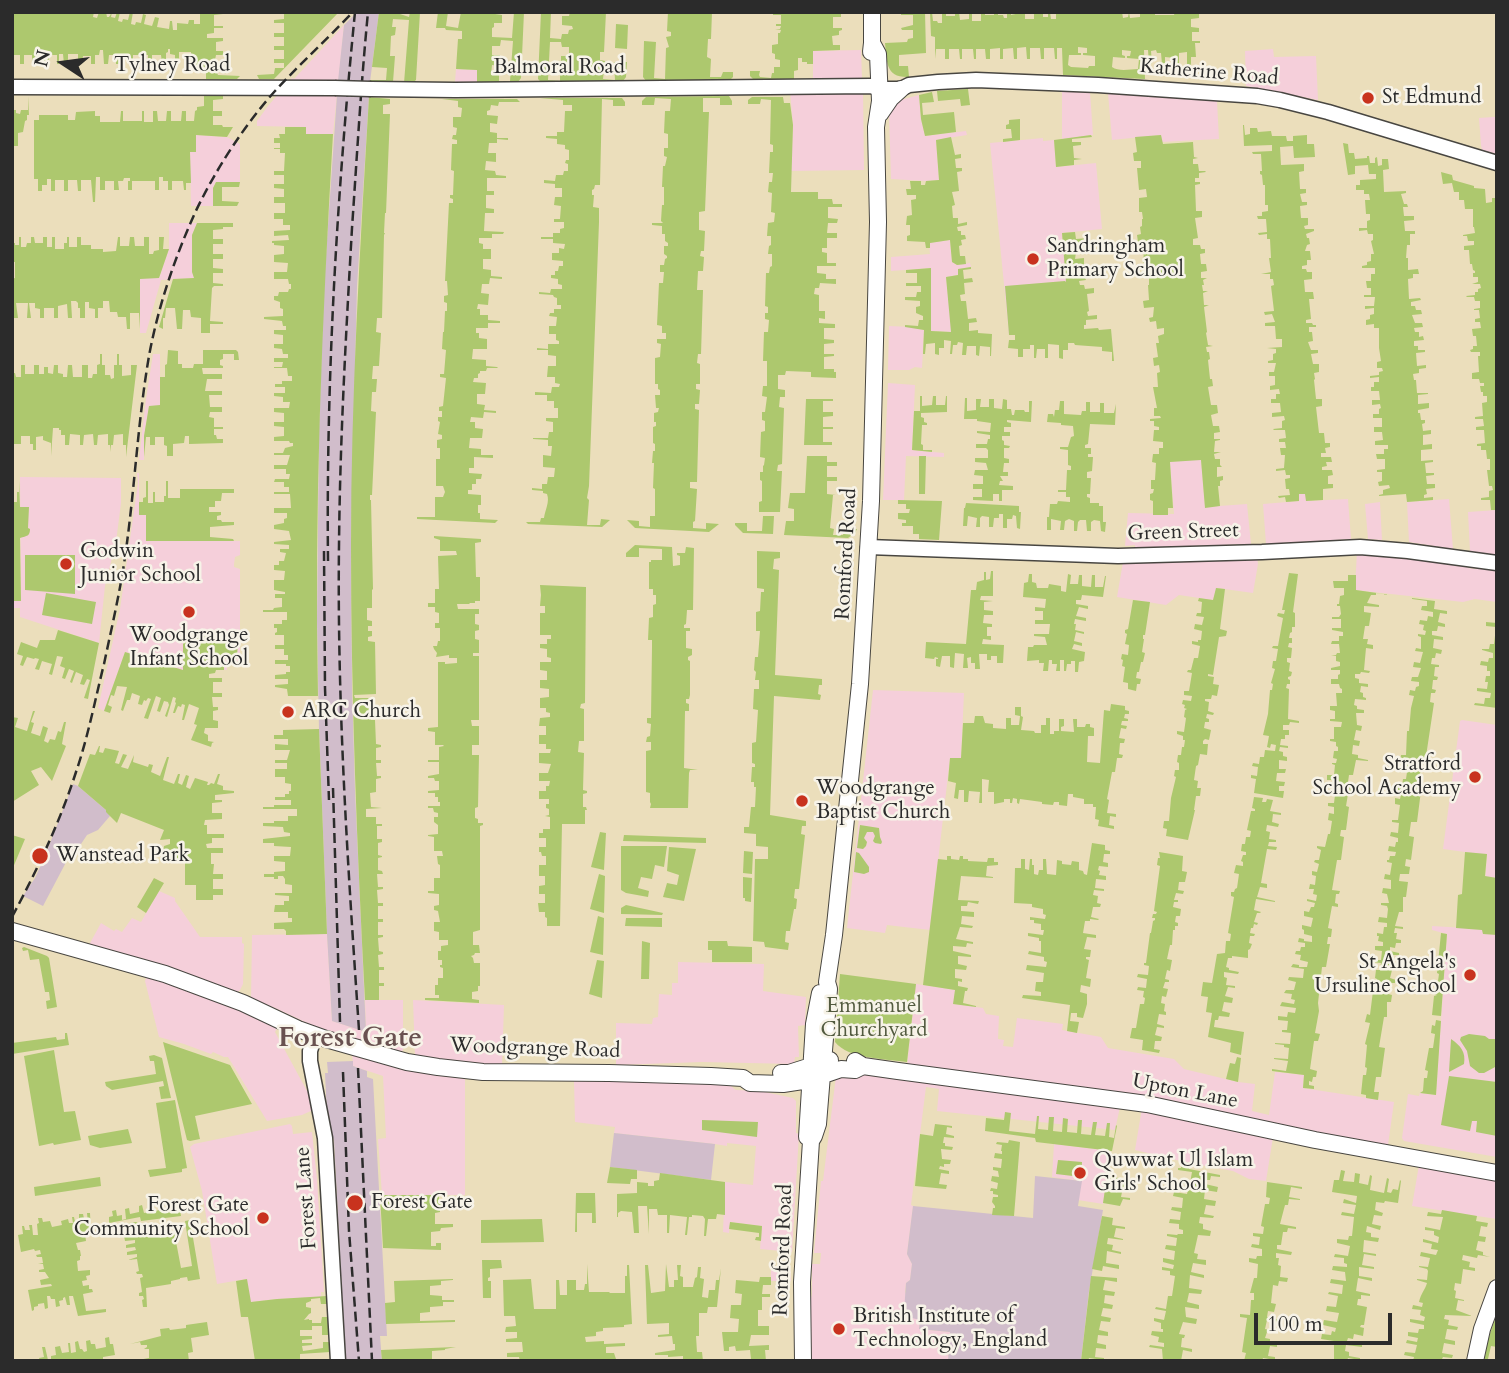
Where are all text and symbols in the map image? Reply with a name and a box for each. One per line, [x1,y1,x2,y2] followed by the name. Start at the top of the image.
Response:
[28,28,98,98] north arrow
[28,47,57,69] text: N
[114,53,230,79] street label: Tylney Road
[1139,54,1279,92] street label: Katherine Road
[493,55,625,81] street label: Balmoral Road
[1382,85,1481,111] place label: St Edmund
[1360,90,1376,106] marker: St Edmund
[1047,234,1184,284] place label: Sandringham Primary School
[1025,251,1041,267] marker: Sandringham Primary School
[831,487,863,621] street label: Romford Road
[1127,518,1239,548] street label: Green Street
[80,539,201,589] place label: Godwin Junior School
[58,556,74,572] marker: Godwin Junior School
[181,604,197,620] marker: Woodgrange Infant School
[130,623,248,673] place label: Woodgrange Infant School
[302,699,421,725] place label: ARC Church
[280,704,296,720] marker: ARC Church
[1313,752,1461,802] place label: Stratford School Academy
[1467,769,1483,785] marker: Stratford School Academy
[816,776,950,826] place label: Woodgrange Baptist Church
[794,793,810,809] marker: Woodgrange Baptist Church
[56,843,190,869] place label: Wanstead Park
[30,846,50,866] marker: Wanstead Park
[1315,950,1456,1000] place label: St Angela's Ursuline School
[1462,967,1478,983] marker: St Angela's Ursuline School
[821,994,927,1044] park label: Emmanuel Churchyard
[278,1023,422,1057] district label: Forest Gate
[449,1033,621,1065] street label: Woodgrange Road
[1130,1069,1240,1115] street label: Upton Lane
[291,1146,323,1250] street label: Forest Lane
[1094,1148,1253,1198] place label: Quwwat Ul Islam Girls' School
[1072,1165,1088,1181] marker: Quwwat Ul Islam Girls' School
[769,1184,799,1316] street label: Romford Road
[371,1190,473,1216] place label: Forest Gate
[74,1193,249,1243] place label: Forest Gate Community School
[345,1193,365,1213] marker: Forest Gate
[255,1210,271,1226] marker: Forest Gate Community School
[1257,1300,1395,1344] scale bar
[853,1304,1047,1354] place label: British Institute of Technology, England
[1267,1310,1323,1339] text: 100 m
[831,1321,847,1337] marker: British Institute of Technology, England

